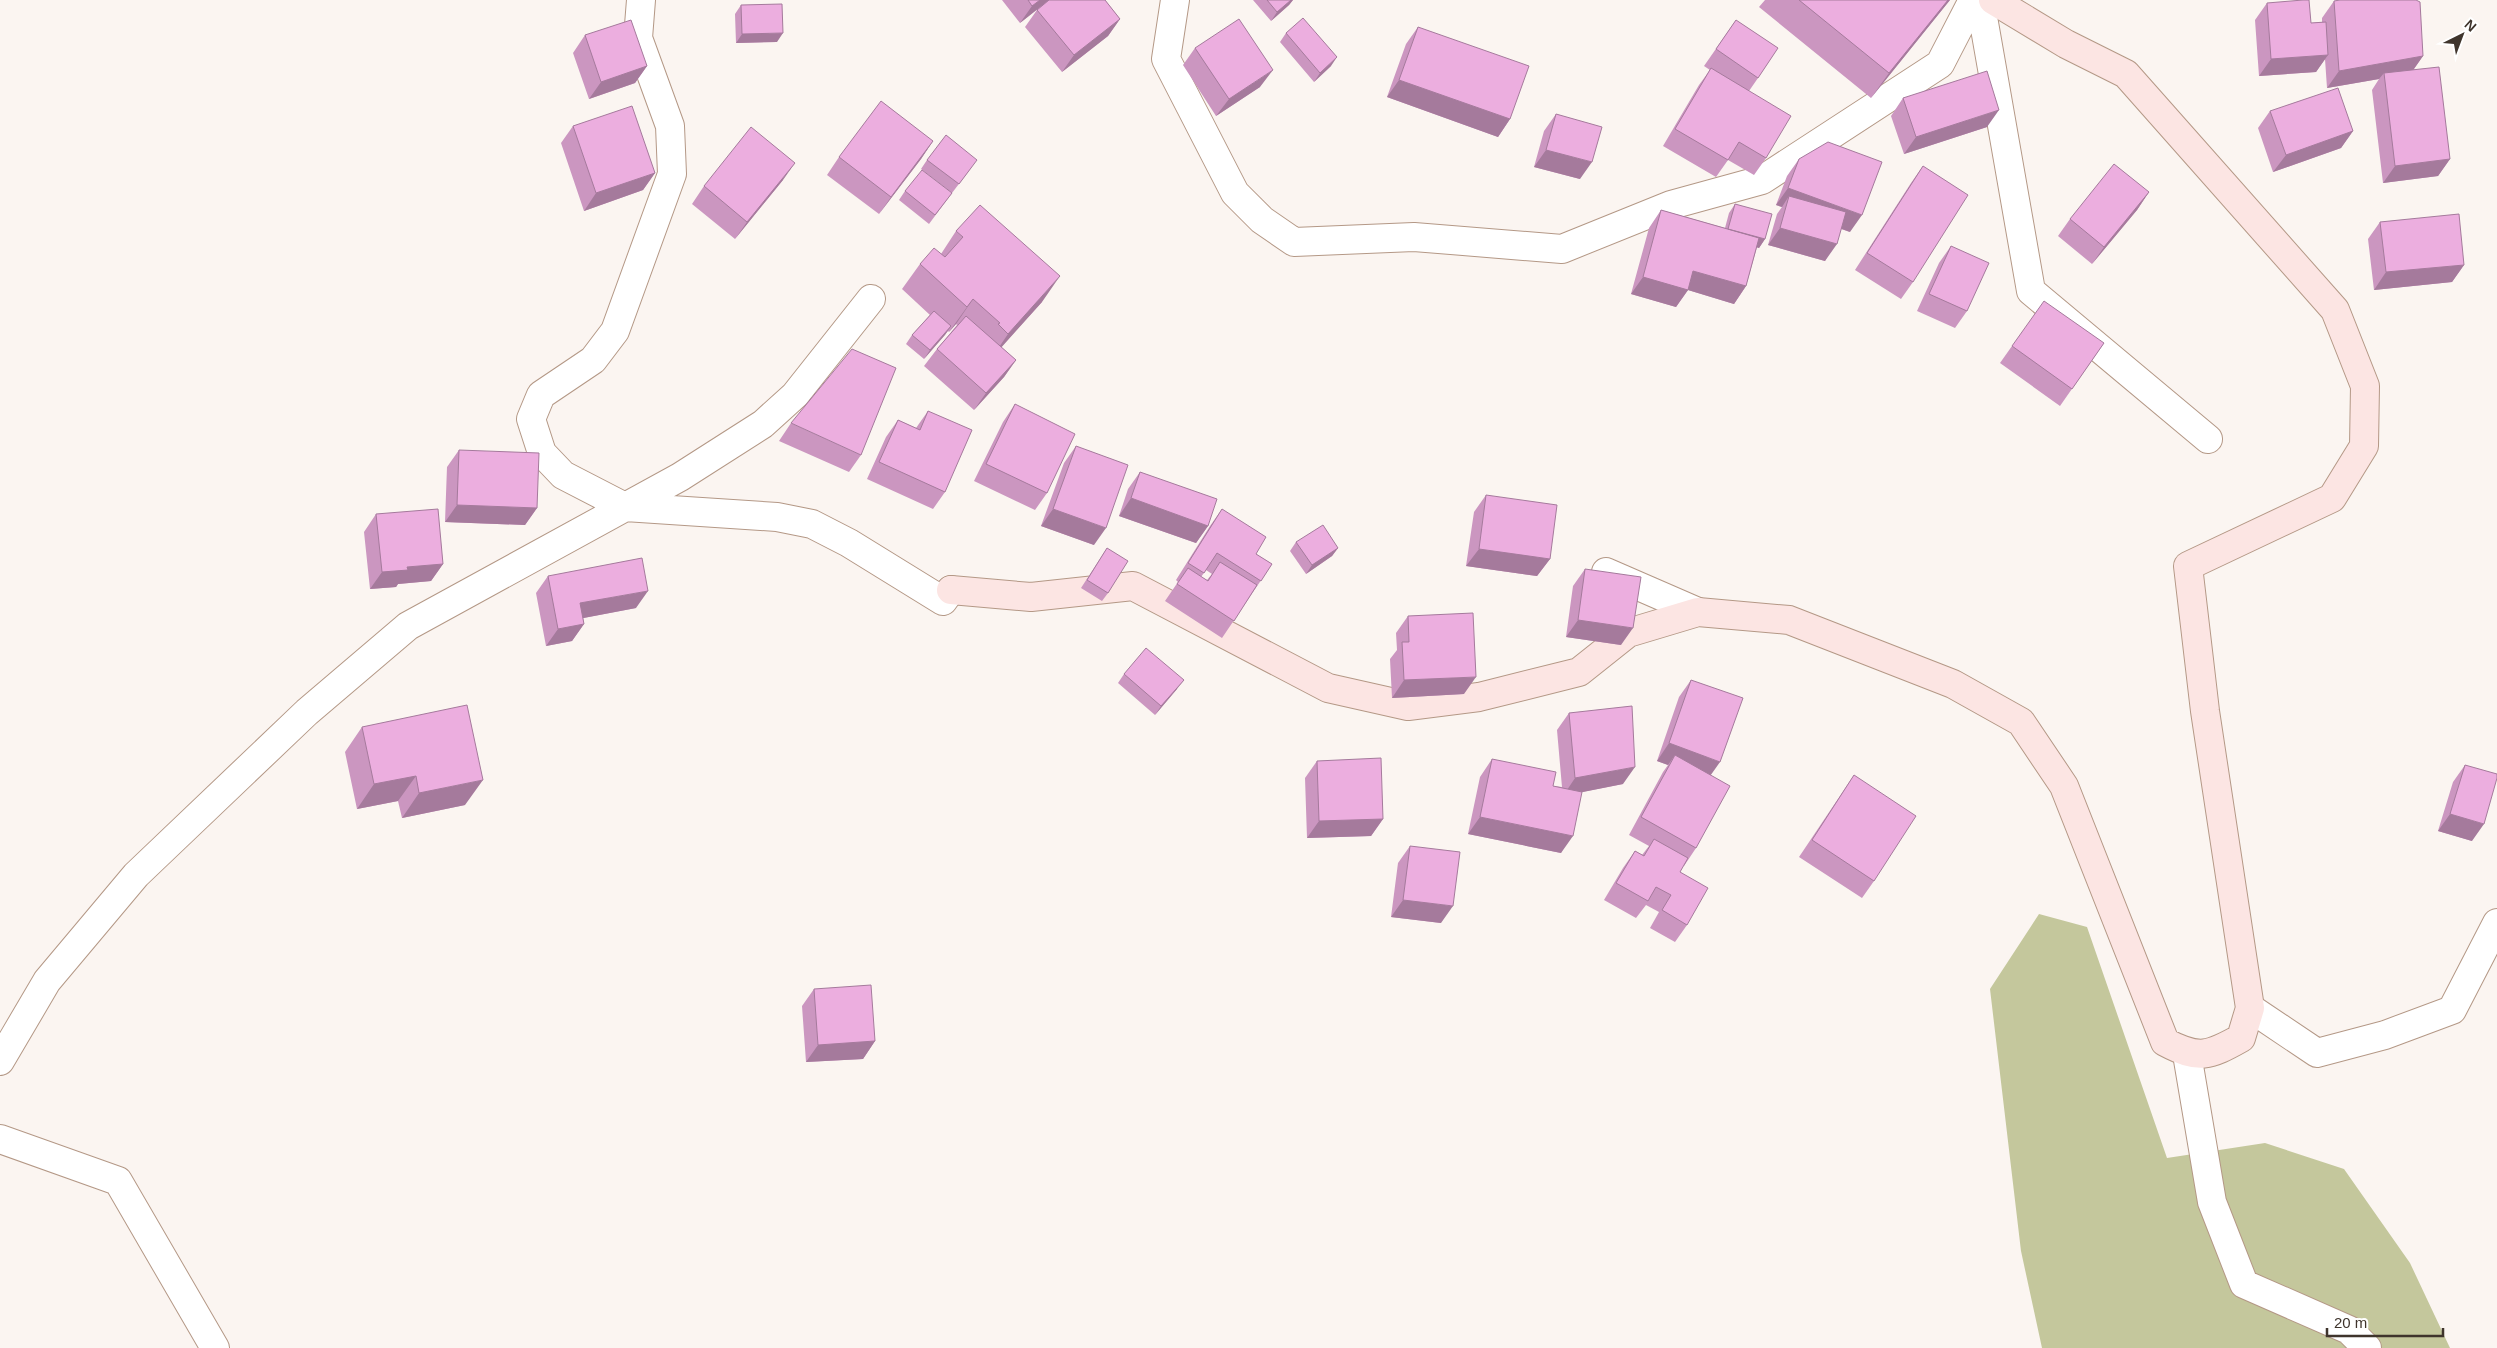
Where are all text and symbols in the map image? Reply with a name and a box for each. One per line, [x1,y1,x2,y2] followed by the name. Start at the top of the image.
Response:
[2437,10,2487,60] north arrow
[2462,16,2480,35] text: N
[2327,1306,2443,1338] scale bar
[2334,1314,2367,1331] text: 20 m

